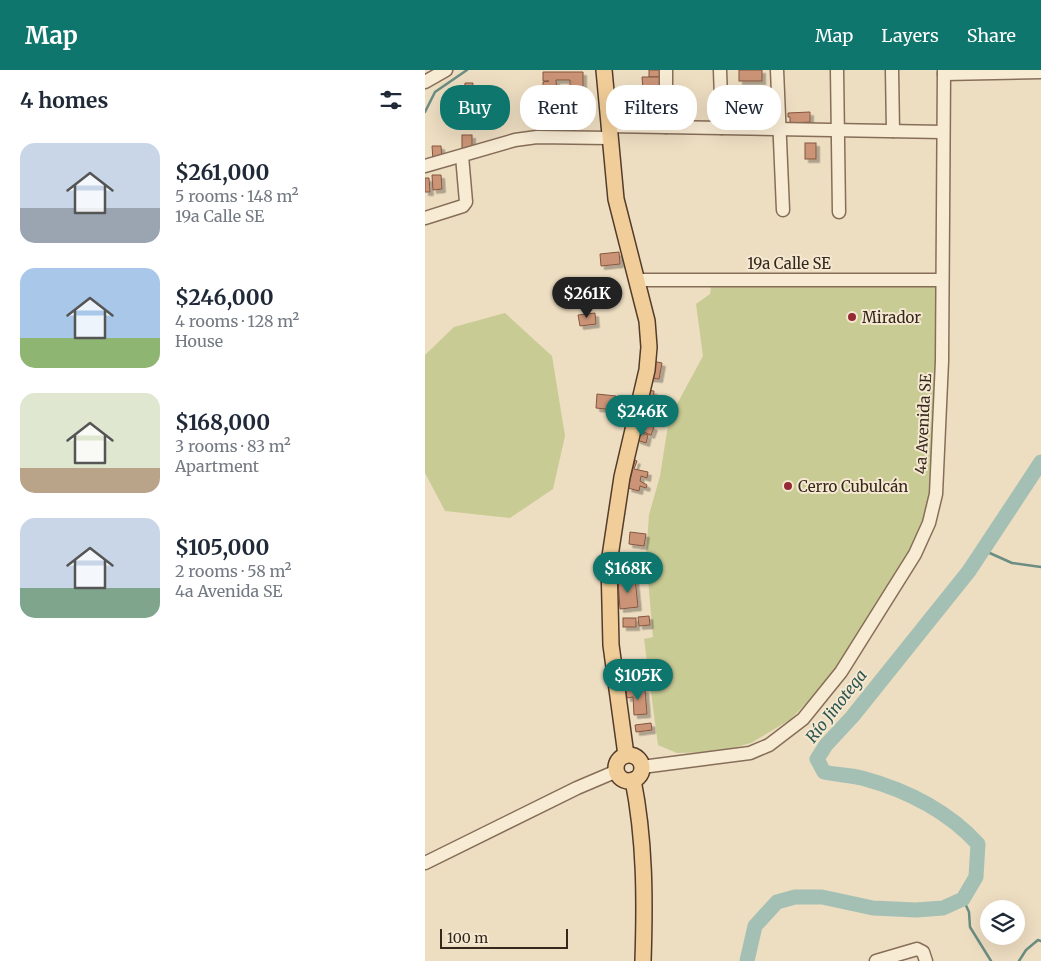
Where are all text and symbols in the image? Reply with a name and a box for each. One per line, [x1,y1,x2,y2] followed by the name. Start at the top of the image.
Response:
[25,20,78,51] text: Map
[815,24,853,47] text: Map
[881,24,939,47] text: Layers
[967,24,1016,47] text: Share
[440,85,510,130] chip: Buy
[520,85,596,130] chip: Rent
[606,85,697,130] chip: Filters
[707,85,781,130] chip: New
[377,86,405,114] icon: filters
[20,87,108,114] text: 4 homes
[175,159,269,186] text: $261,000
[60,163,120,223] icon: home
[175,186,299,206] text: 5 rooms · 148 m²
[175,206,264,226] text: 19a Calle SE
[747,254,831,273] street label: 19a Calle SE
[552,276,622,319] pin: $261K
[563,283,611,303] text: $261K
[175,284,274,311] text: $246,000
[60,288,120,348] icon: home
[862,308,921,327] place label: Mirador
[175,311,299,331] text: 4 rooms · 128 m²
[846,311,858,323] marker: Mirador
[175,331,223,351] text: House
[911,373,935,475] street label: 4a Avenida SE
[607,394,677,437] pin: $246K
[617,401,667,421] text: $246K
[175,409,270,436] text: $168,000
[60,413,120,473] icon: home
[175,436,291,456] text: 3 rooms · 83 m²
[175,456,259,476] text: Apartment
[798,477,908,496] place label: Cerro Cubulcán
[782,480,794,492] marker: Cerro Cubulcán
[175,534,269,561] text: $105,000
[60,538,120,598] icon: home
[593,552,663,594] pin: $168K
[604,558,652,578] text: $168K
[175,561,292,581] text: 2 rooms · 58 m²
[175,581,282,601] text: 4a Avenida SE
[603,658,673,701] pin: $105K
[614,665,662,685] text: $105K
[801,665,871,747] water label: Río Jinotega
[980,900,1025,945] map controls
[980,900,1025,945] button: layers
[440,926,567,949] scale bar
[447,929,488,947] text: 100 m

